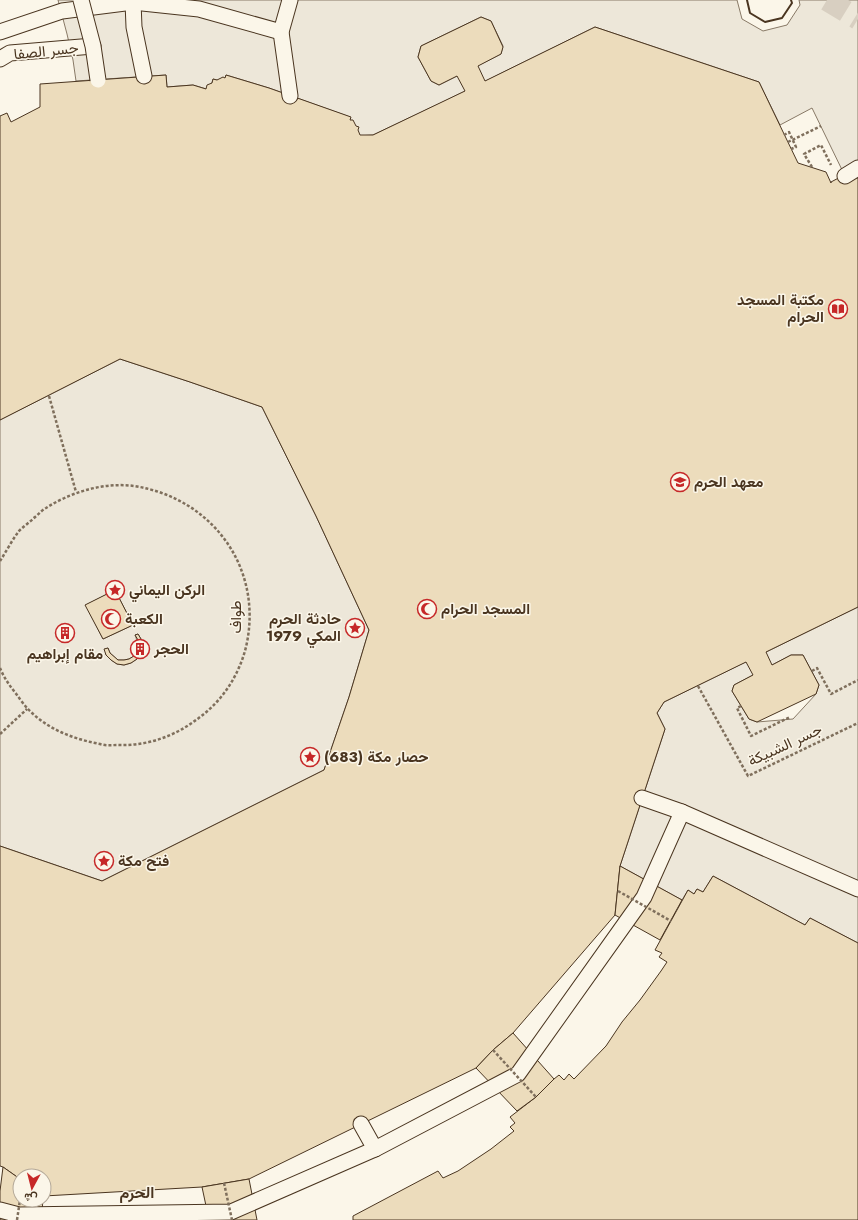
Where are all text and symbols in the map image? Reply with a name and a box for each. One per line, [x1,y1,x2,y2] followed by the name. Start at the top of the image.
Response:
[12,37,80,65] street label: جسر الصفا
[737,289,824,328] place label: مكتبة المسجد الحرام
[827,298,849,320] library icon: مكتبة المسجد الحرام
[669,471,691,493] school or university icon: معهد الحرم
[694,471,763,493] place label: معهد الحرم
[104,579,126,601] place icon: الركن اليماني
[129,579,205,603] place label: الركن اليماني
[416,598,438,620] mosque icon: المسجد الحرام
[441,598,530,620] place label: المسجد الحرام
[225,600,247,633] street label: طواف
[100,608,122,630] mosque icon: الكعبة
[125,608,163,630] place label: الكعبة
[266,608,341,649] place label: حادثة الحرم المكي 1979
[344,617,366,639] place icon: حادثة الحرم المكي 1979
[54,622,76,644] building icon: مقام إبراهيم
[129,638,151,660] building icon: الحجر
[153,638,189,660] place label: الحجر
[27,643,103,665] place label: مقام إبراهيم
[744,718,826,772] street label: جسر الشبيكة
[299,746,321,768] place icon: حصار مكة (683)
[324,746,428,768] place label: حصار مكة (683)
[93,850,115,872] place icon: فتح مكة
[118,850,169,872] place label: فتح مكة
[12,1168,52,1208] north arrow
[120,1181,154,1204] district label: الحرم
[23,1189,38,1207] text: ش

